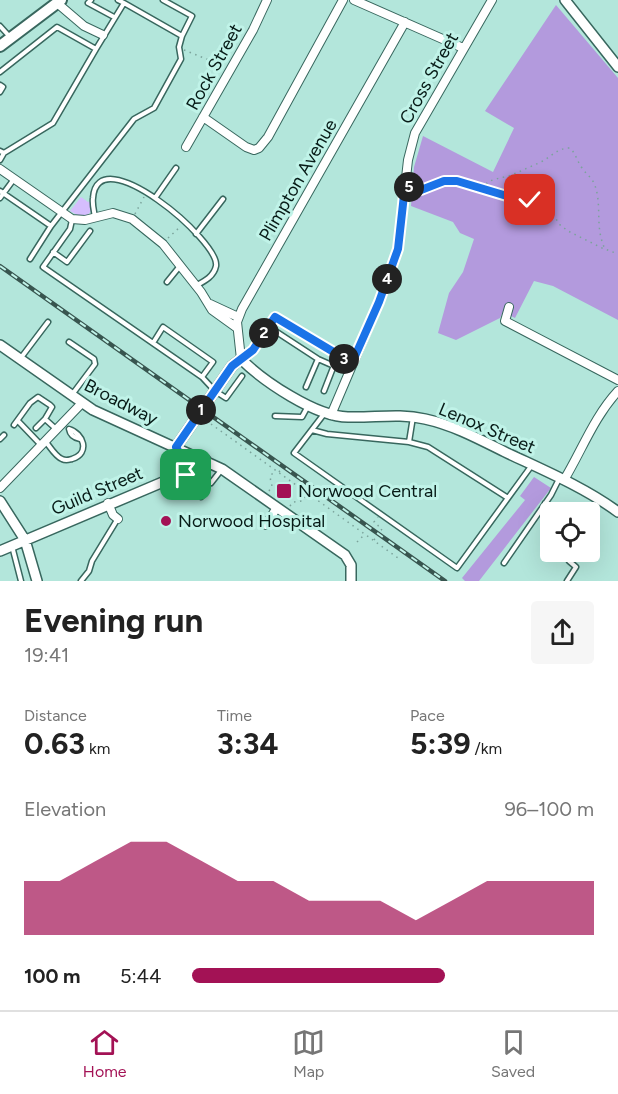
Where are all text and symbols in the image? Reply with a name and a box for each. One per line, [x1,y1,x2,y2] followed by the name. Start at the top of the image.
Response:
[181,20,247,114] street label: Rock Street
[395,28,463,128] street label: Cross Street
[254,115,342,245] street label: Plimpton Avenue
[394,172,424,202] pin: 5
[504,174,555,225] pin
[404,177,414,196] text: 5
[513,183,546,216] icon: check
[372,264,402,294] pin: 4
[382,269,392,288] text: 4
[249,318,279,348] pin: 2
[259,323,269,342] text: 2
[329,344,359,374] pin: 3
[340,349,348,368] text: 3
[81,374,162,430] street label: Broadway
[186,395,216,425] pin: 1
[435,398,539,458] street label: Lenox Street
[198,400,204,419] text: 1
[160,449,211,500] pin
[169,458,202,491] icon: arrive
[48,462,146,520] street label: Guild Street
[298,480,437,502] place label: Norwood Central
[275,482,293,500] marker: Norwood Central
[540,502,600,562] map controls
[540,502,600,562] button: locate
[178,510,325,532] place label: Norwood Hospital
[159,514,173,528] marker: Norwood Hospital
[24,601,203,640] text: Evening run
[531,601,594,664] button: share
[24,643,69,667] text: 19:41
[24,706,87,725] text: Distance
[217,706,252,725] text: Time
[410,706,445,725] text: Pace
[24,725,85,762] text: 0.63
[217,725,278,762] text: 3:34
[410,725,471,762] text: 5:39
[85,739,110,758] text: km
[471,739,502,758] text: /km
[24,797,106,821] text: Elevation
[505,797,594,821] text: 96–100 m
[24,964,81,988] text: 100 m
[120,964,161,988] text: 5:44
[83,1026,127,1081] tab: Home
[292,1026,325,1081] tab: Map
[491,1026,535,1081] tab: Saved

